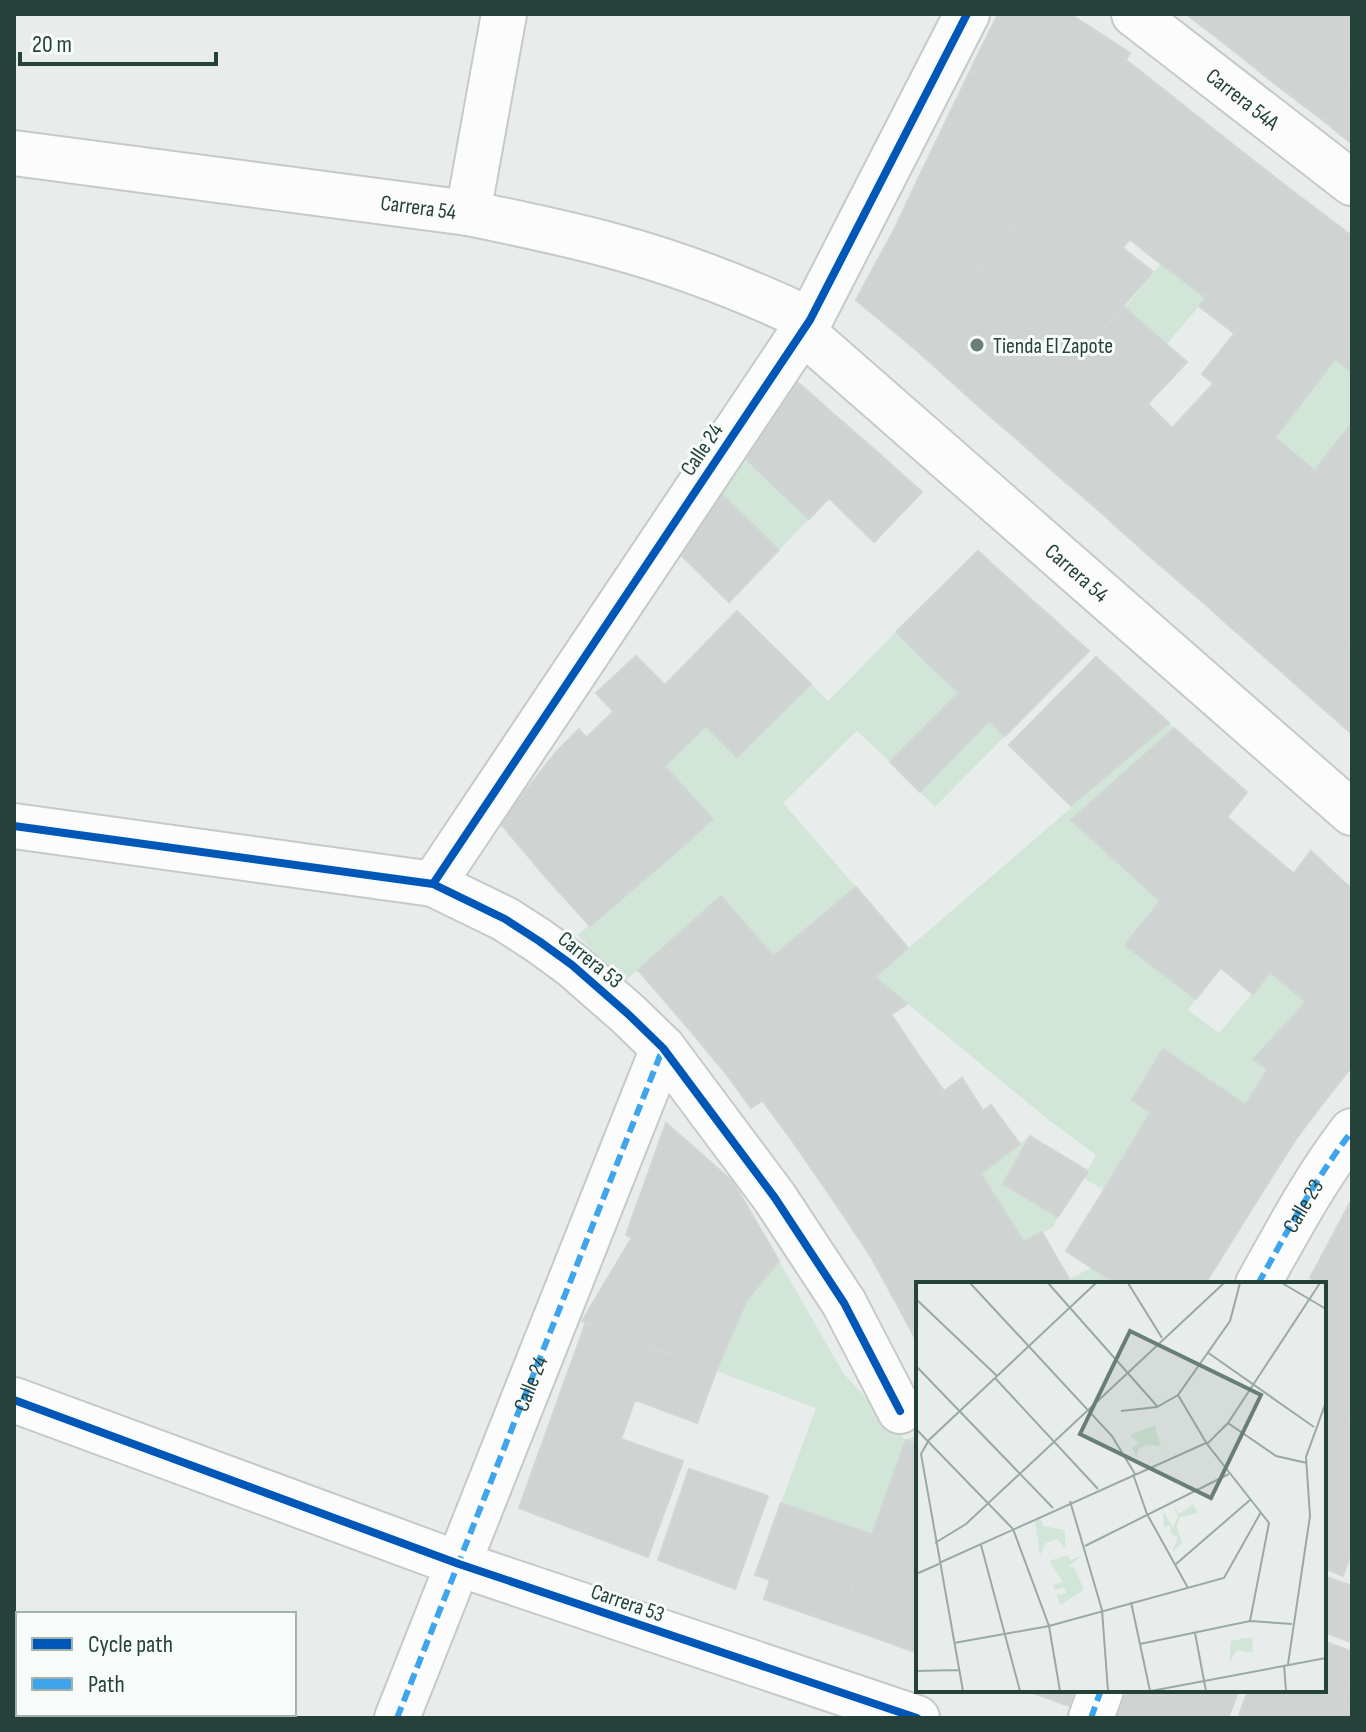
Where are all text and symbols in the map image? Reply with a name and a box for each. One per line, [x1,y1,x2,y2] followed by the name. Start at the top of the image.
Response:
[20,16,216,66] scale bar
[32,30,72,59] text: 20 m
[1200,63,1285,137] street label: Carrera 54A
[379,190,458,226] street label: Carrera 54
[993,333,1113,360] place label: Tienda El Zapote
[968,336,986,354] marker: Tienda El Zapote
[675,418,729,481] street label: Calle 24
[1039,538,1114,609] street label: Carrera 54
[552,926,628,995] street label: Carrera 53
[1277,1175,1330,1238] street label: Calle 23
[916,1282,1326,1692] inset map
[508,1352,554,1416] street label: Calle 24
[587,1578,668,1629] street label: Carrera 53
[16,1612,296,1716] legend
[88,1630,173,1659] text: Cycle path
[88,1670,125,1699] text: Path

